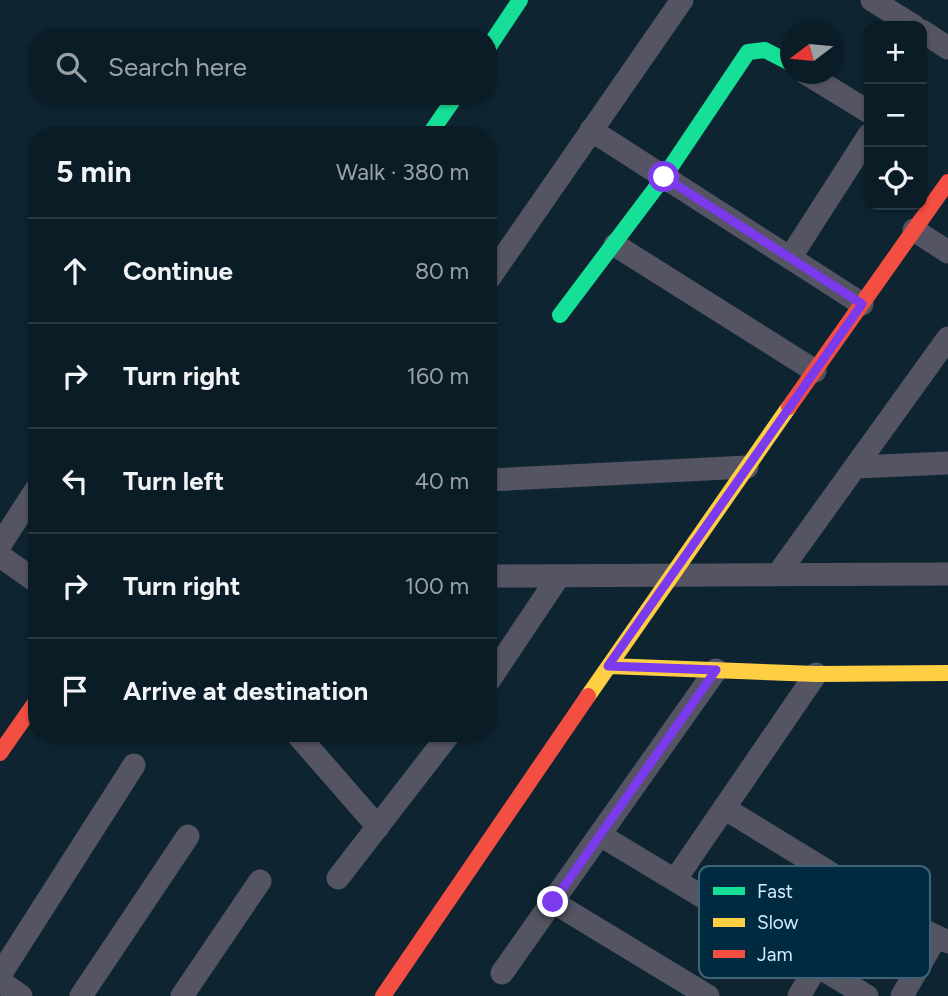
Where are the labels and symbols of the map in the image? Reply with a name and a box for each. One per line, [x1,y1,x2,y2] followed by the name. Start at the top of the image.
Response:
[780,21,843,84] north arrow
[648,161,679,192] route start
[699,866,930,978] legend
[757,880,793,903] text: Fast
[537,886,568,917] route end
[757,911,799,934] text: Slow
[757,943,793,966] text: Jam

